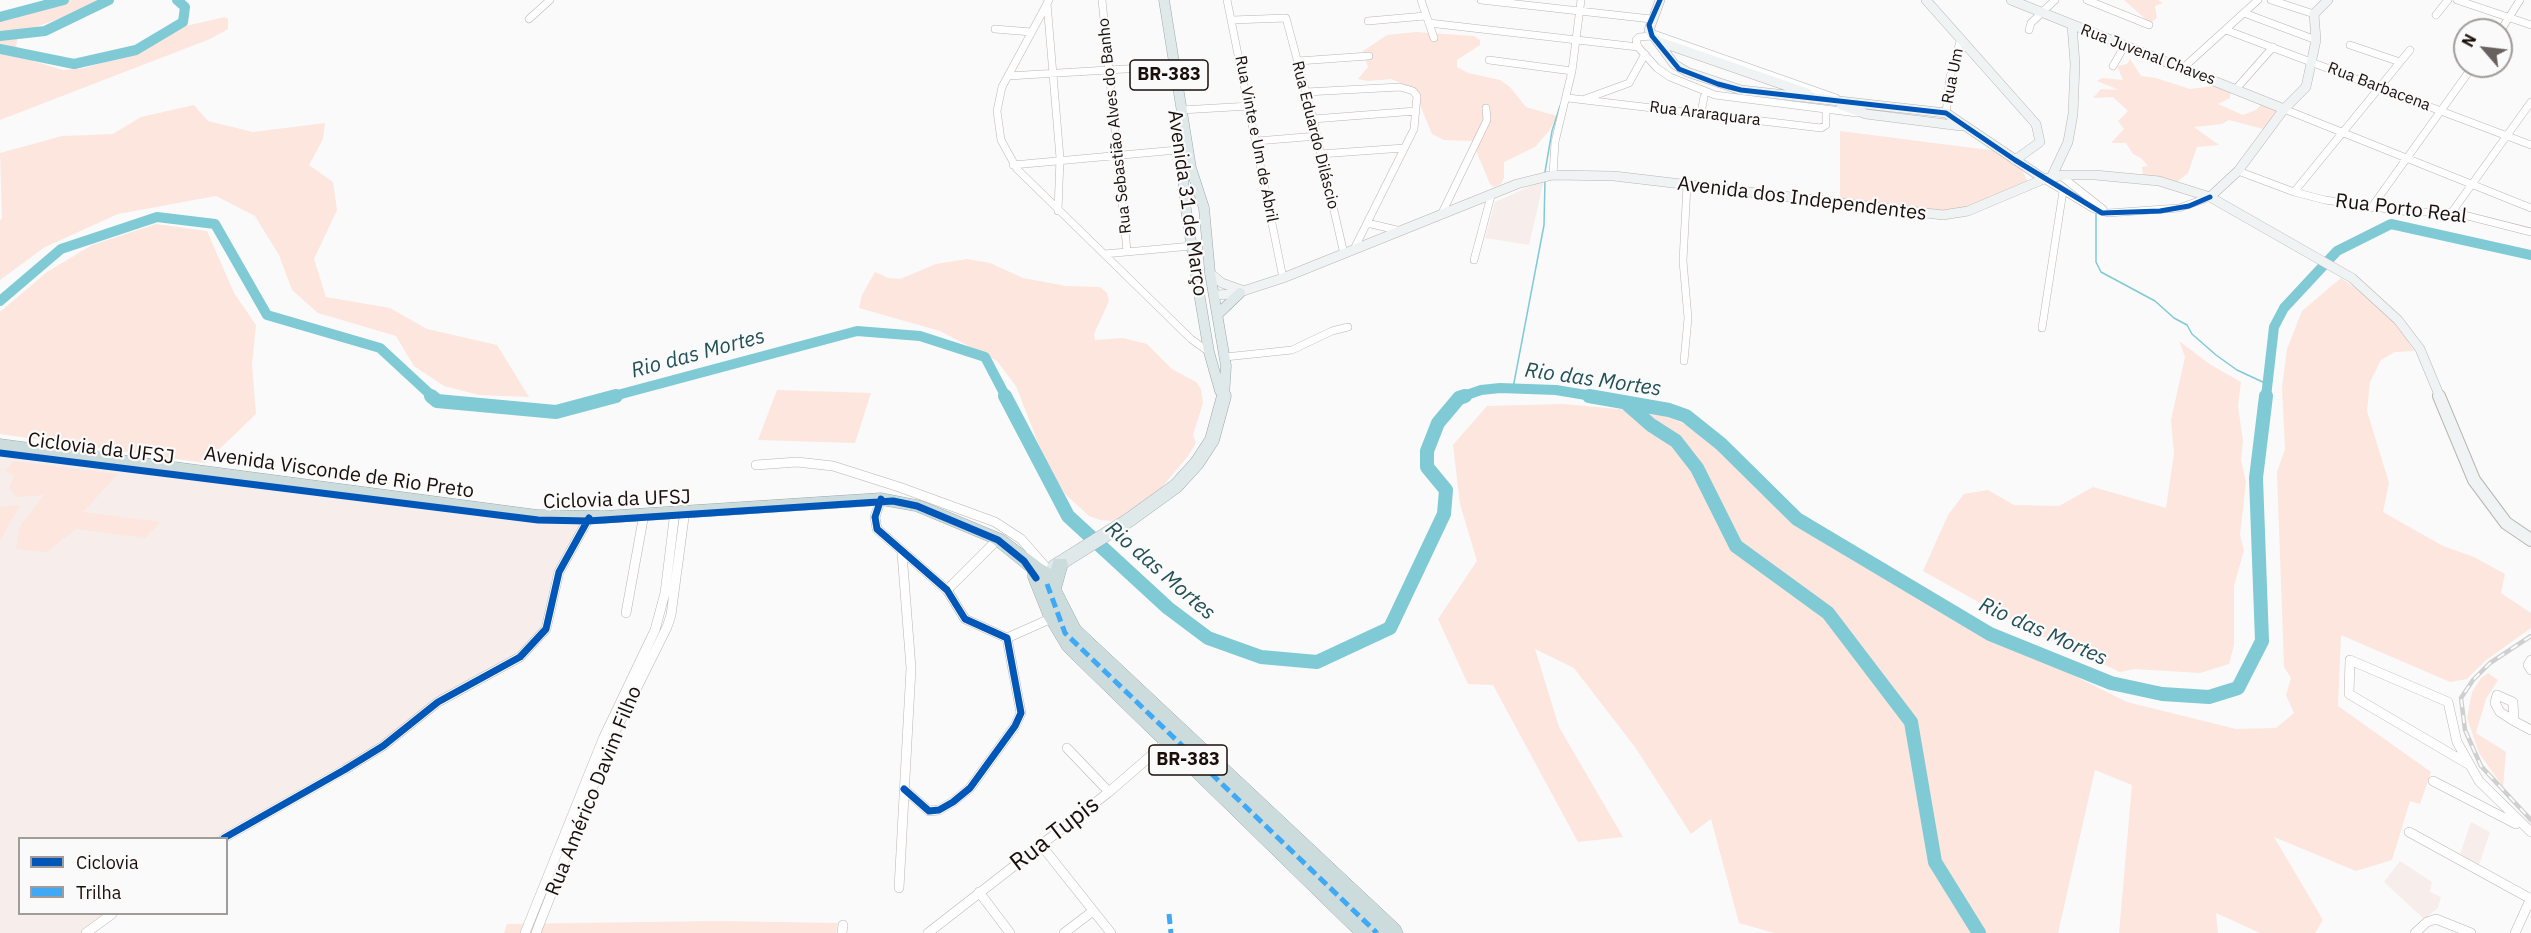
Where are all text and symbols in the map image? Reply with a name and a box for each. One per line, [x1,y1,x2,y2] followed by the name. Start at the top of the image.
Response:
[1094,17,1136,235] street label: Rua Sebastião Alves do Banho
[2453,18,2513,78] north arrow
[2078,20,2218,90] street label: Rua Juvenal Chaves
[2457,31,2480,50] text: N
[1938,46,1968,106] street label: Rua Um
[1230,54,1282,224] street label: Rua Vinte e Um de Abril
[1287,59,1343,211] street label: Rua Eduardo Diláscio
[2325,59,2433,115] street label: Rua Barbacena
[1130,60,1208,90] road number: BR-383
[1648,98,1762,130] street label: Rua Araraquara
[1162,108,1212,298] street label: Avenida 31 de Março
[1676,172,1928,226] street label: Avenida dos Independentes
[2334,189,2468,229] street label: Rua Porto Real
[628,324,768,384] water label: Rio das Mortes
[1523,358,1663,402] water label: Rio das Mortes
[26,428,176,470] street label: Ciclovia da UFSJ
[202,442,476,504] street label: Avenida Visconde de Rio Preto
[543,485,691,515] street label: Ciclovia da UFSJ
[1100,516,1220,626] water label: Rio das Mortes
[1975,593,2111,671] water label: Rio das Mortes
[541,683,647,899] street label: Rua Américo Davim Filho
[1149,745,1227,775] road number: BR-383
[1005,790,1105,878] street label: Rua Tupis
[18,837,228,915] legend
[76,851,139,874] text: Ciclovia
[76,881,121,904] text: Trilha

